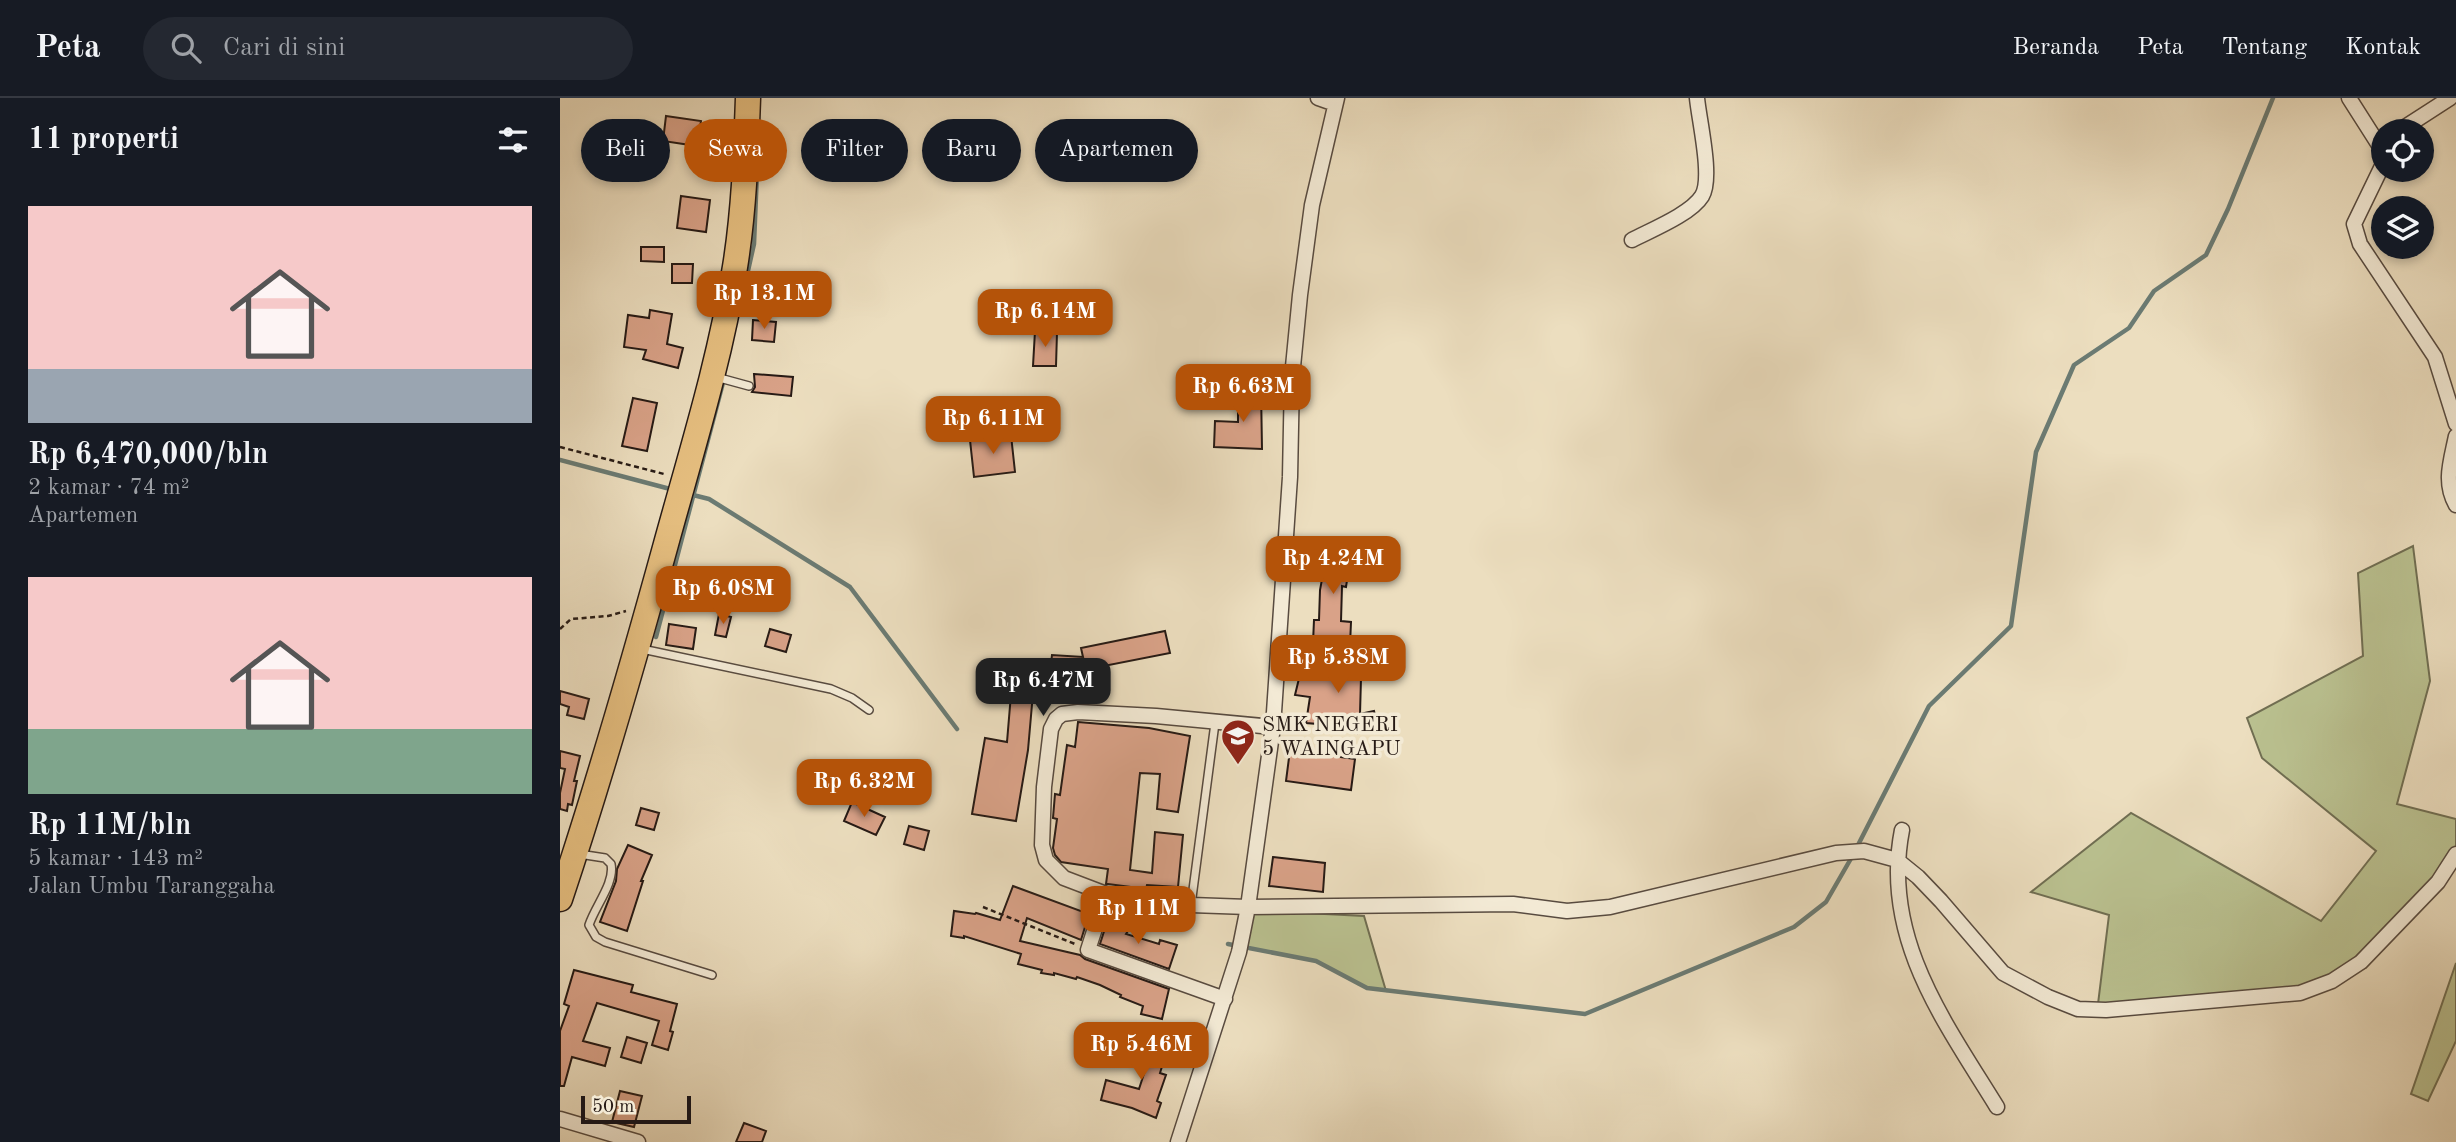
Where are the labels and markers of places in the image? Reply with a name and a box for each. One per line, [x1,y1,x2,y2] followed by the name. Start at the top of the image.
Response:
[692,272,836,331] pin: Rp 13.1M
[973,289,1117,349] pin: Rp 6.14M
[1171,364,1315,424] pin: Rp 6.63M
[921,396,1065,456] pin: Rp 6.11M
[1261,536,1405,596] pin: Rp 4.24M
[651,566,795,626] pin: Rp 6.08M
[1266,636,1410,695] pin: Rp 5.38M
[971,658,1115,718] pin: Rp 6.47M
[1262,715,1401,760] place label: SMK NEGERI 5 WAINGAPU
[1219,717,1257,766] school or university icon: SMK NEGERI 5 WAINGAPU
[792,760,936,819] pin: Rp 6.32M
[1081,886,1195,946] pin: Rp 11M
[1069,1023,1213,1082] pin: Rp 5.46M

